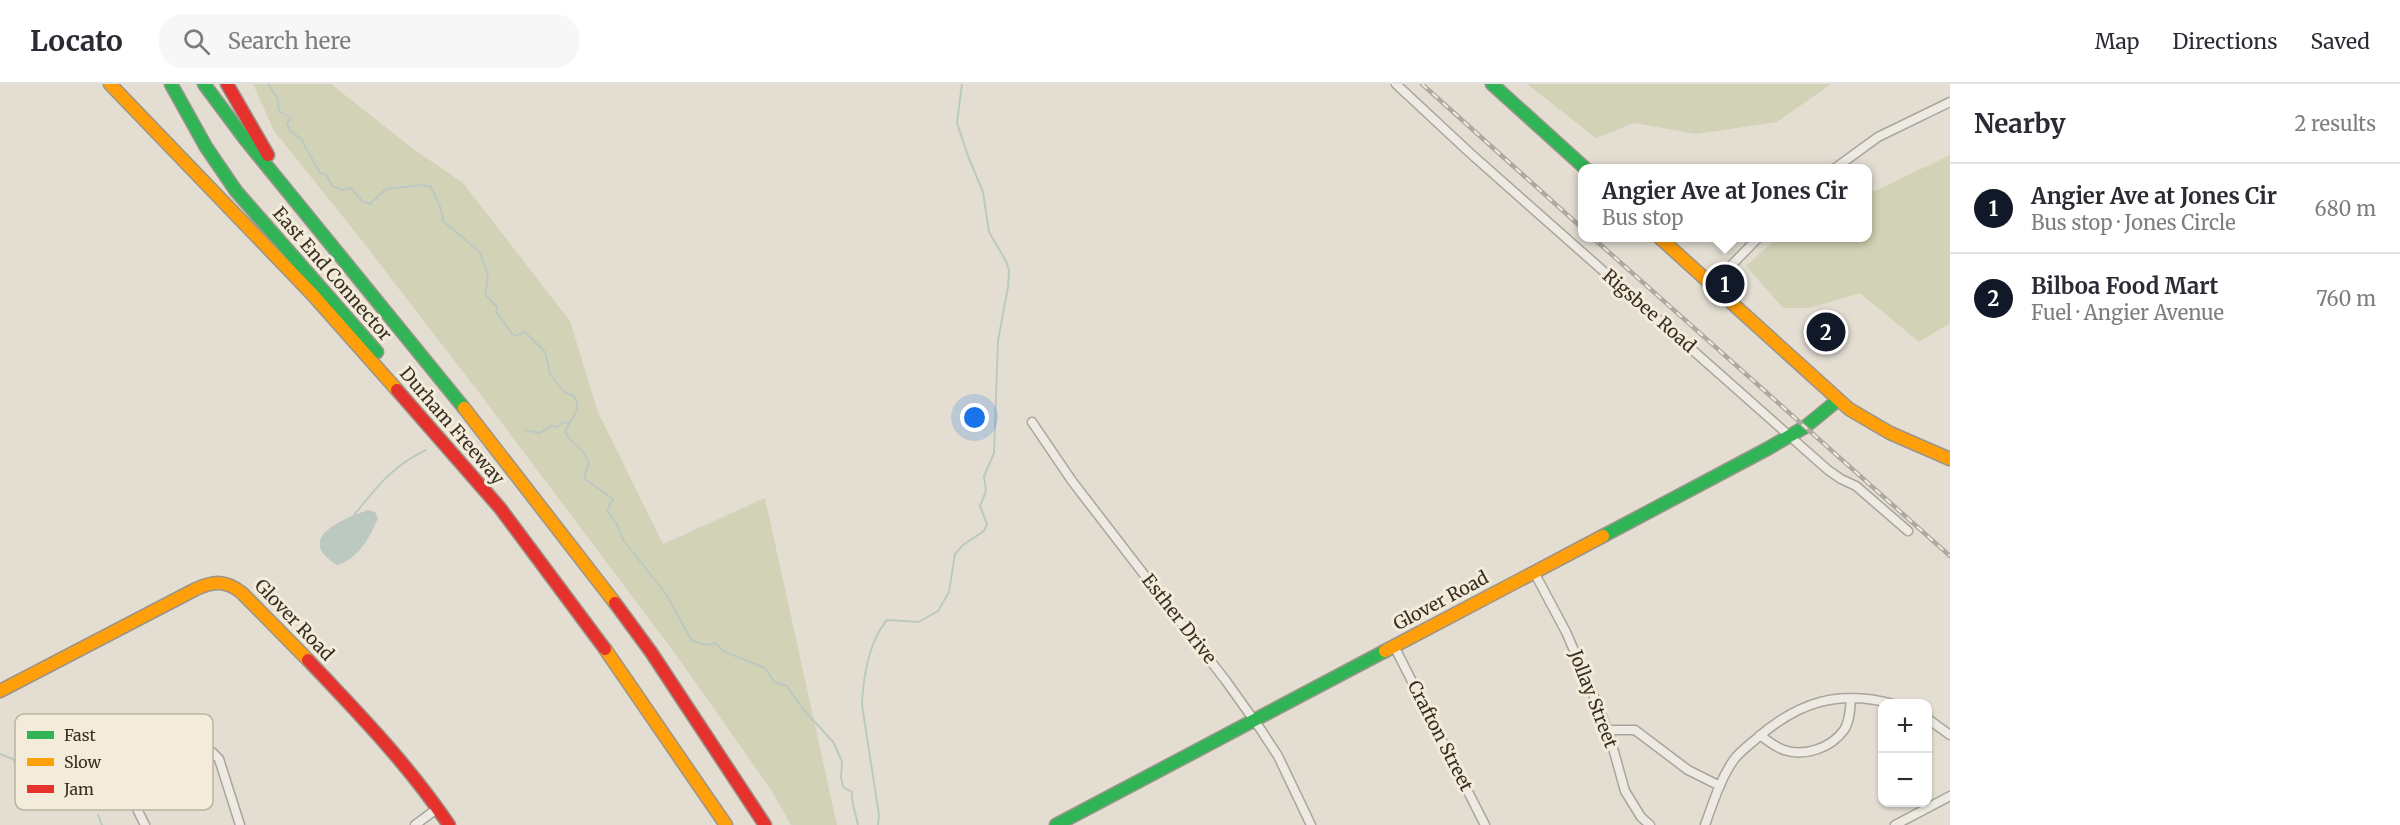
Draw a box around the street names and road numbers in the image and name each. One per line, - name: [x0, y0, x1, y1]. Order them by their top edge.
- street label: East End Connector: [268, 202, 397, 345]
- street label: Rigsbee Road: [1598, 264, 1701, 357]
- street label: Durham Freeway: [395, 362, 510, 490]
- street label: Glover Road: [1389, 566, 1492, 635]
- street label: Esther Drive: [1137, 569, 1222, 668]
- street label: Glover Road: [250, 574, 339, 665]
- street label: Jollay Street: [1564, 646, 1623, 751]
- street label: Crafton Street: [1403, 677, 1478, 795]

